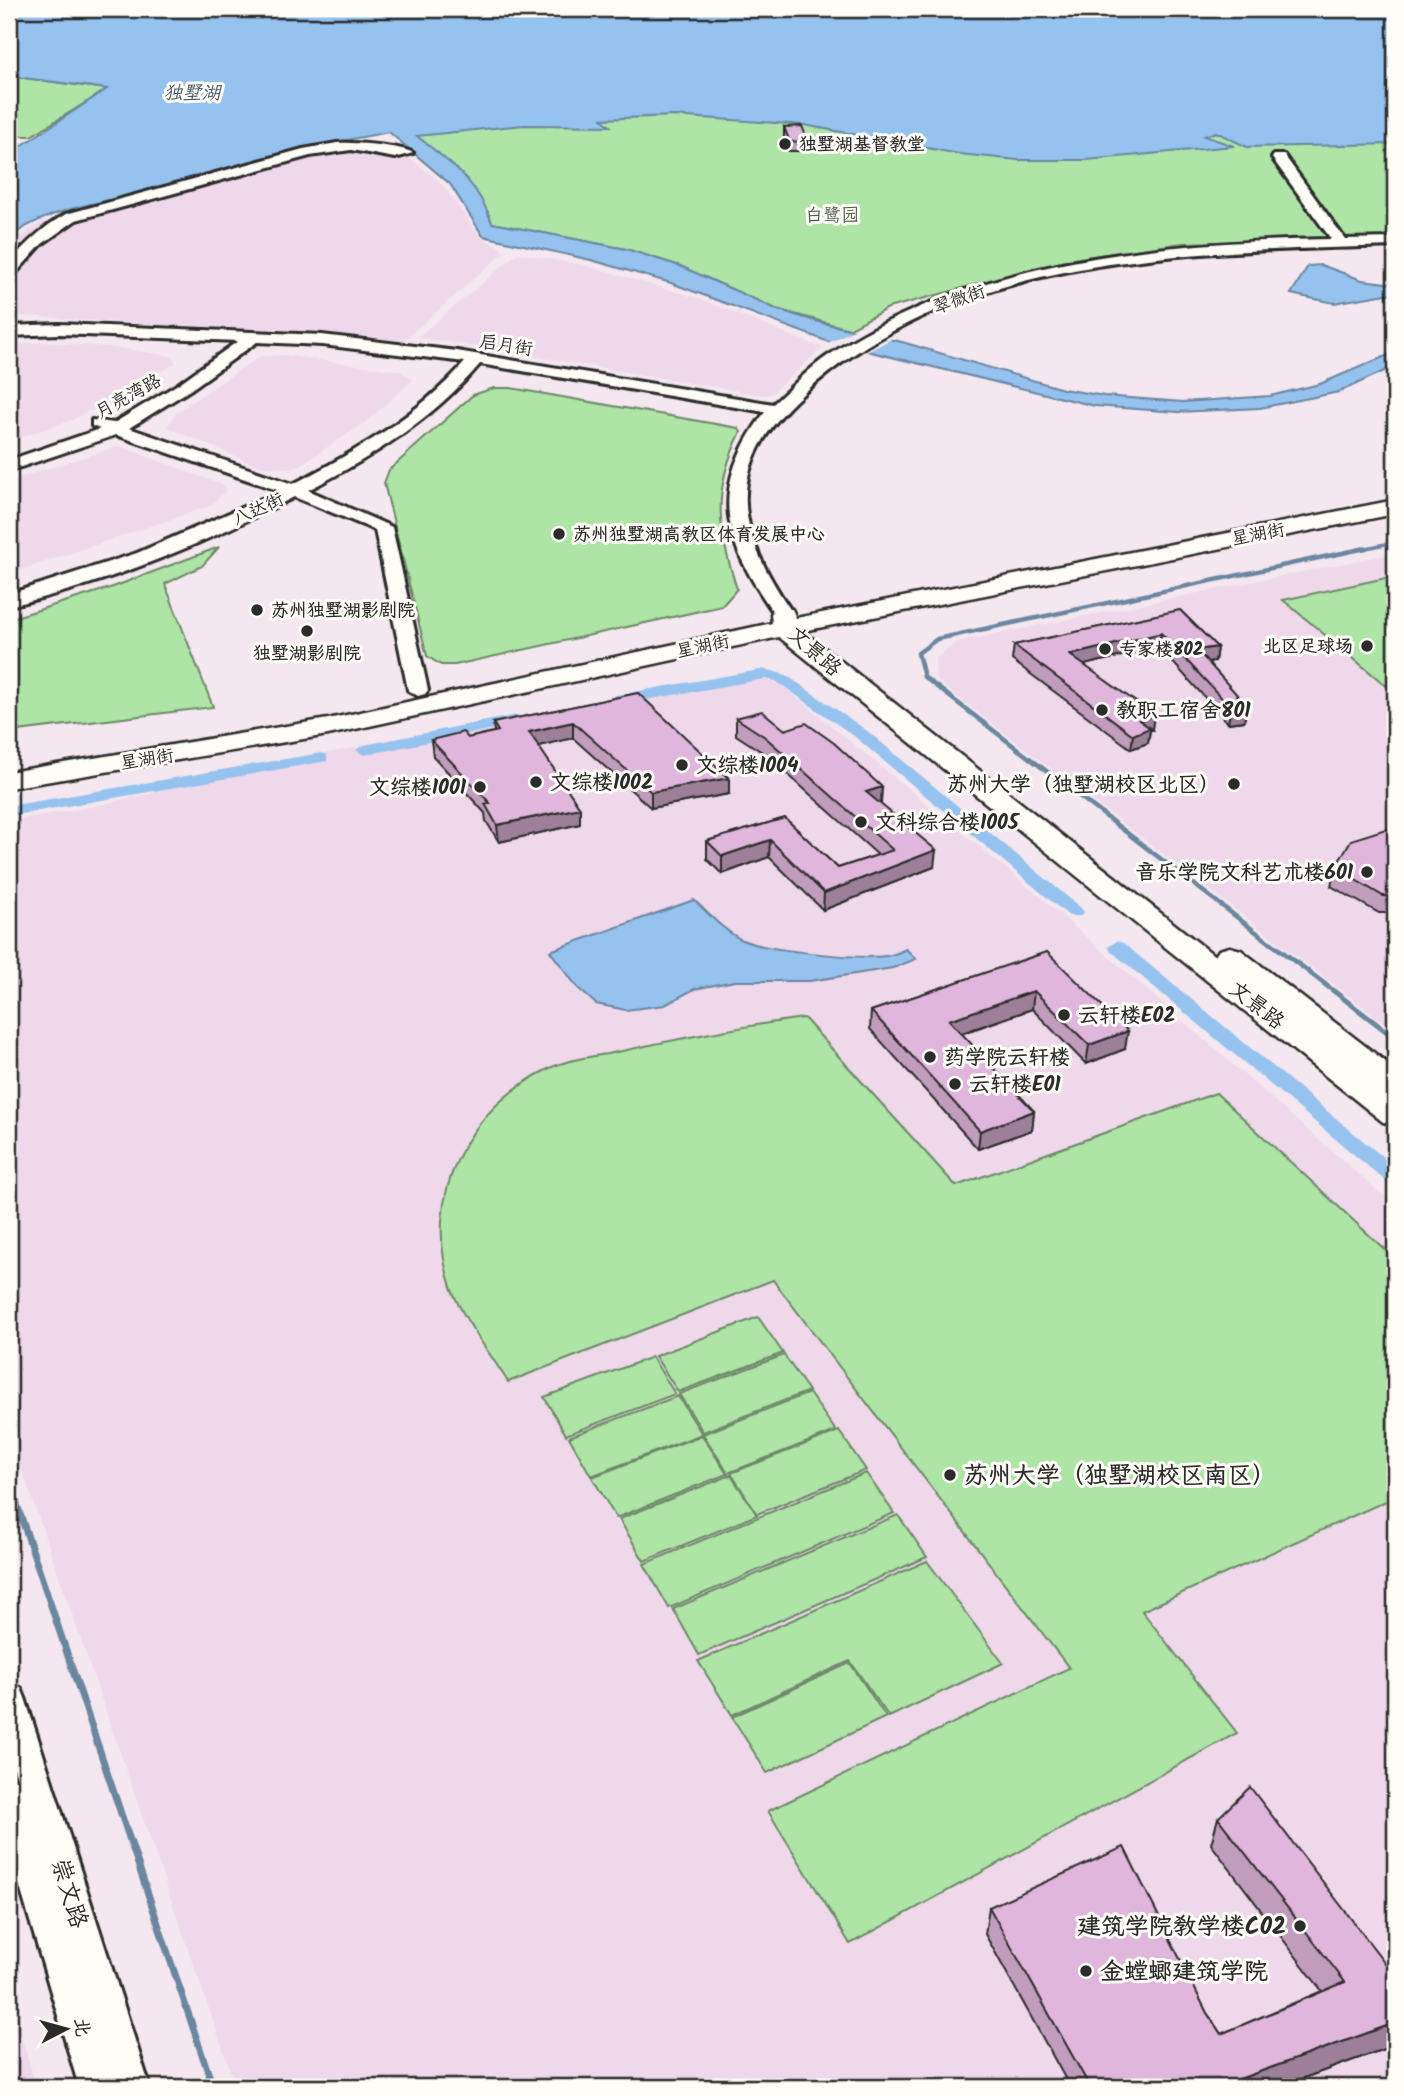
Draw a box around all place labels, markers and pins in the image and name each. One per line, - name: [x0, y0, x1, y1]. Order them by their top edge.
- place label: 独墅湖基督教堂: [799, 131, 925, 160]
- marker: 独墅湖基督教堂: [777, 136, 793, 152]
- place label: 苏州独墅湖高教区体育发展中心: [573, 521, 825, 550]
- marker: 苏州独墅湖高教区体育发展中心: [551, 526, 567, 542]
- place label: 苏州独墅湖影剧院: [271, 597, 415, 626]
- marker: 苏州独墅湖影剧院: [249, 602, 265, 618]
- marker: 独墅湖影剧院: [299, 623, 315, 639]
- place label: 北区足球场: [1263, 633, 1353, 662]
- place label: 专家楼802: [1119, 636, 1203, 665]
- marker: 北区足球场: [1359, 638, 1375, 654]
- place label: 独墅湖影剧院: [253, 640, 361, 669]
- marker: 专家楼802: [1097, 641, 1113, 657]
- place label: 教职工宿舍801: [1116, 695, 1251, 728]
- marker: 教职工宿舍801: [1094, 702, 1110, 718]
- place label: 文综楼1004: [696, 750, 799, 783]
- marker: 文综楼1004: [674, 757, 690, 773]
- place label: 文综楼1002: [550, 767, 653, 800]
- place label: 苏州大学（独墅湖校区北区）: [947, 769, 1220, 802]
- place label: 文综楼1001: [369, 772, 467, 805]
- marker: 文综楼1002: [528, 774, 544, 790]
- marker: 苏州大学（独墅湖校区北区）: [1226, 776, 1242, 792]
- marker: 文综楼1001: [472, 779, 488, 795]
- place label: 文科综合楼1005: [875, 807, 1021, 840]
- marker: 文科综合楼1005: [853, 814, 869, 830]
- place label: 音乐学院文科艺术楼601: [1136, 857, 1354, 890]
- marker: 音乐学院文科艺术楼601: [1359, 864, 1375, 880]
- place label: 云轩楼E02: [1078, 1000, 1176, 1033]
- marker: 云轩楼E02: [1056, 1007, 1072, 1023]
- place label: 药学院云轩楼: [944, 1042, 1070, 1075]
- marker: 药学院云轩楼: [922, 1049, 938, 1065]
- place label: 云轩楼E01: [969, 1069, 1061, 1102]
- marker: 云轩楼E01: [947, 1076, 963, 1092]
- place label: 苏州大学（独墅湖校区南区）: [964, 1457, 1276, 1496]
- marker: 苏州大学（独墅湖校区南区）: [942, 1467, 958, 1483]
- place label: 建筑学院教学楼C02: [1077, 1908, 1286, 1947]
- marker: 建筑学院教学楼C02: [1292, 1918, 1308, 1934]
- place label: 金螳螂建筑学院: [1100, 1953, 1268, 1992]
- marker: 金螳螂建筑学院: [1078, 1963, 1094, 1979]

